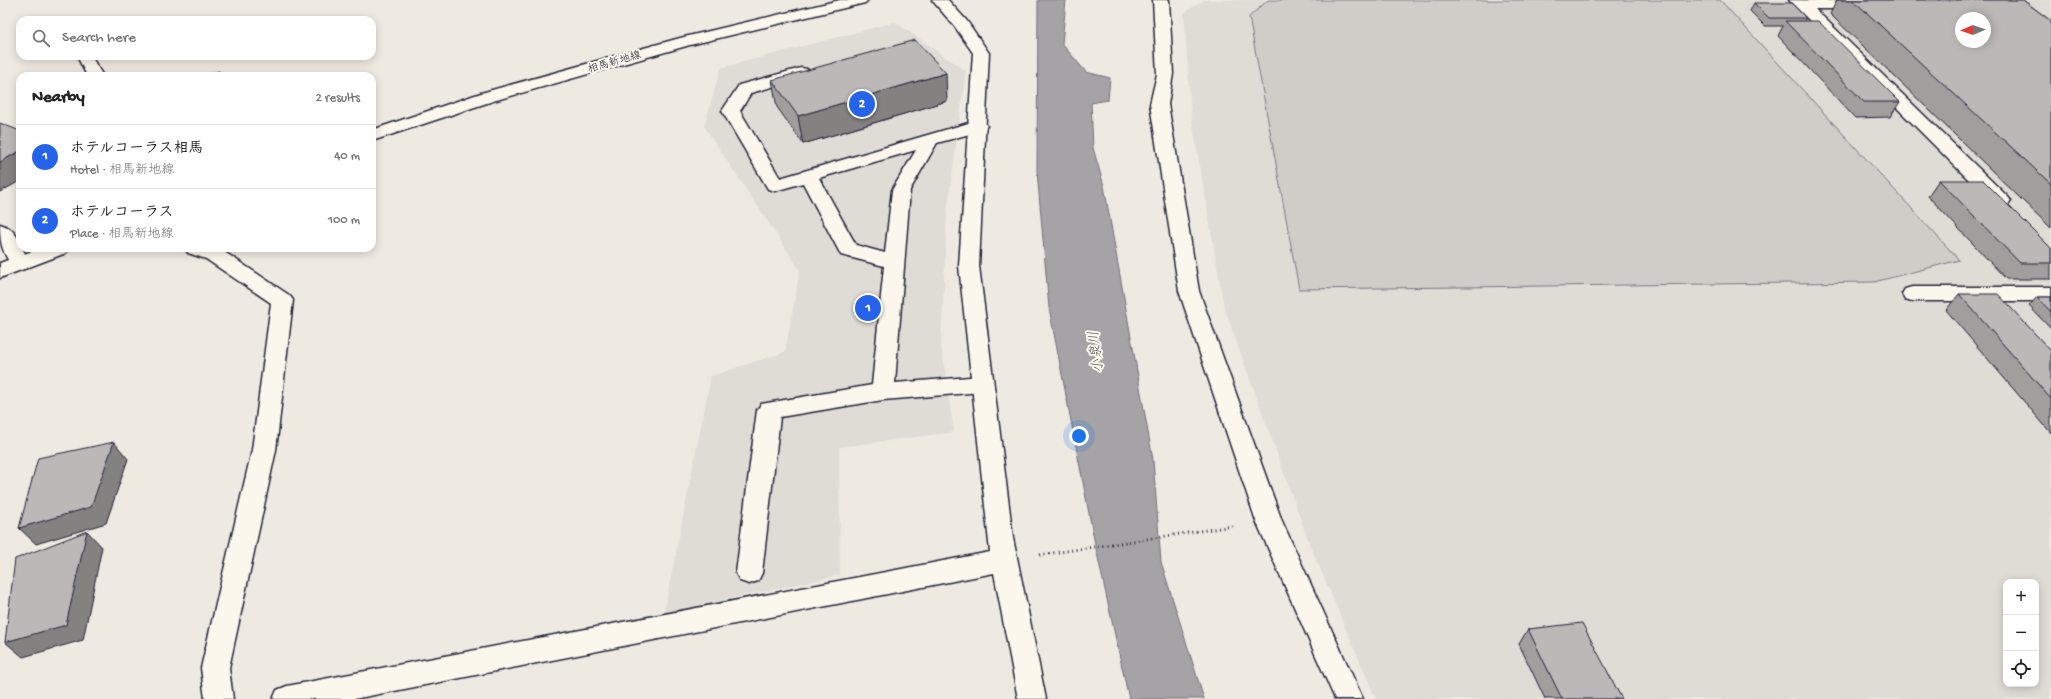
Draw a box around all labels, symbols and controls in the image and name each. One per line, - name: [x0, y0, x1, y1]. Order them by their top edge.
- north arrow: [1955, 12, 1991, 48]
- search box: [16, 16, 376, 60]
- icon: search: [30, 27, 52, 49]
- text: Search here: [62, 29, 136, 47]
- street label: 相馬新地線: [586, 49, 643, 76]
- text: Nearby: [32, 88, 85, 108]
- pin: 2: [849, 89, 875, 119]
- text: 2 results: [315, 91, 360, 106]
- text: ホテルコーラス相馬: [70, 140, 204, 158]
- text: 1: [42, 149, 48, 164]
- text: 40 m: [334, 149, 360, 164]
- text: Hotel · 相馬新地線: [70, 163, 174, 178]
- text: ホテルコーラス: [70, 204, 174, 222]
- text: 2: [42, 213, 48, 228]
- text: 100 m: [328, 213, 360, 228]
- text: Place · 相馬新地線: [70, 227, 174, 242]
- pin: 1: [855, 293, 881, 323]
- water label: 小泉川: [1085, 330, 1108, 374]
- your location: [1069, 426, 1089, 446]
- map controls: [2003, 579, 2039, 687]
- button: +: [2003, 579, 2039, 615]
- button: −: [2003, 615, 2039, 651]
- button: locate: [2003, 651, 2039, 687]

